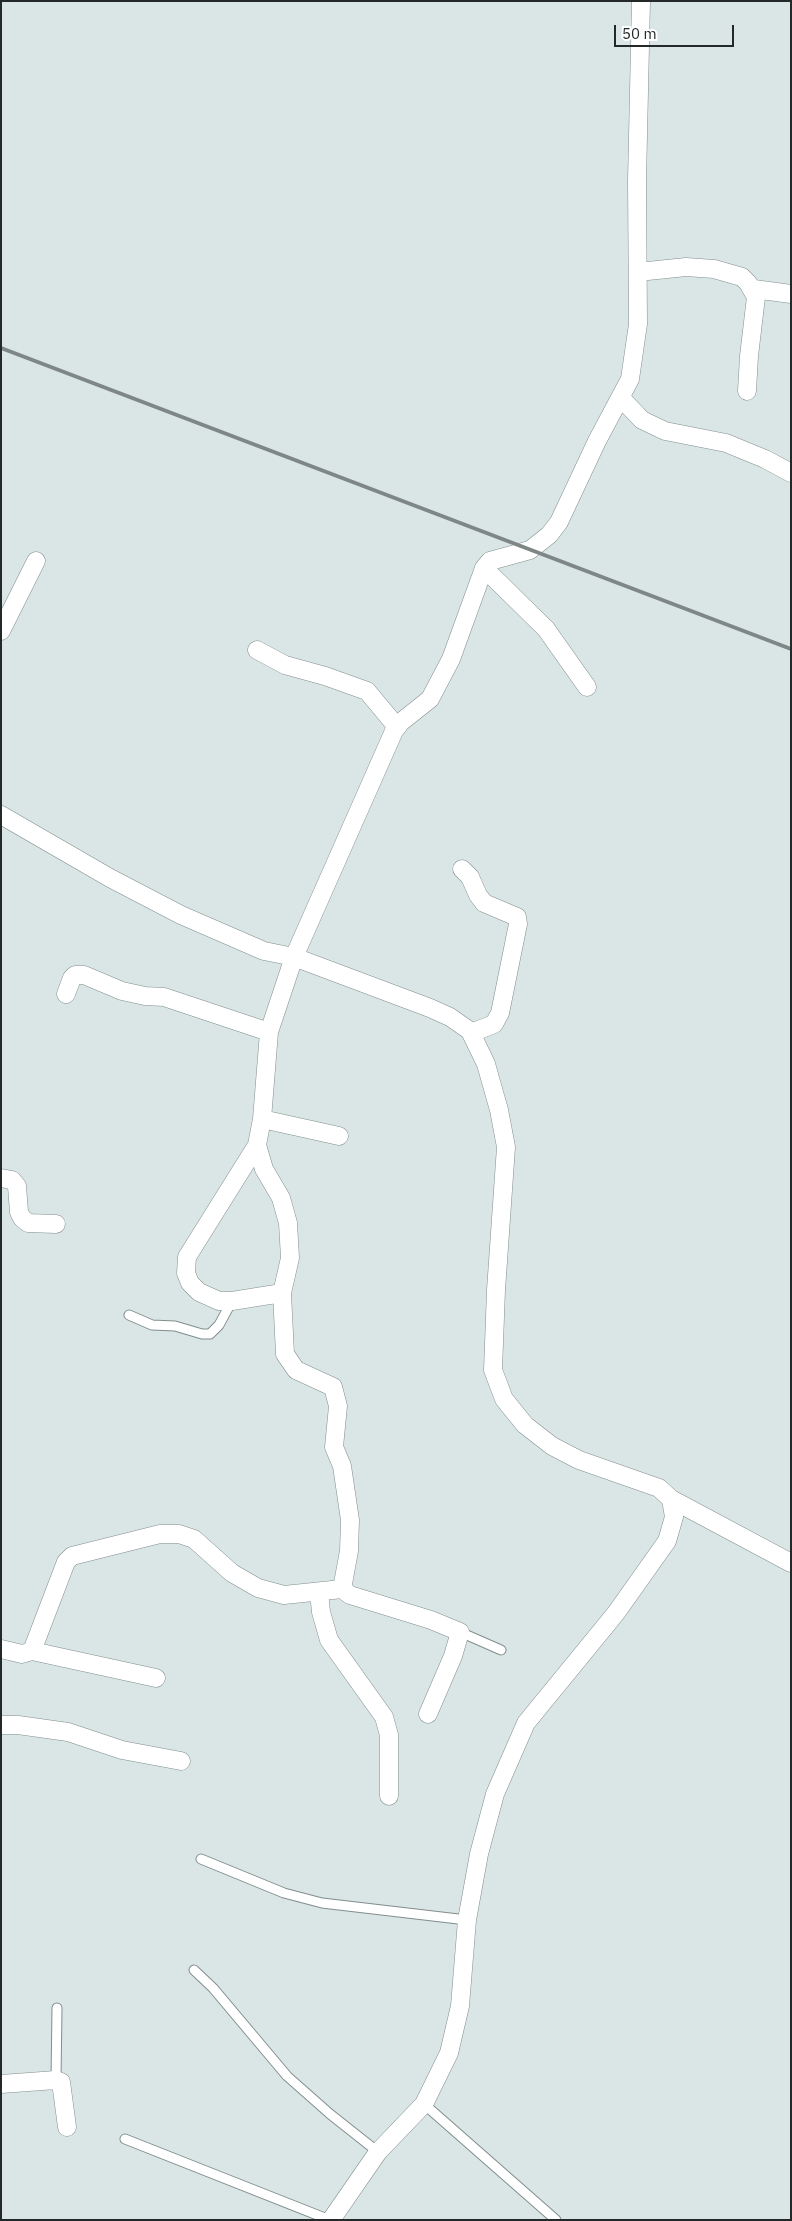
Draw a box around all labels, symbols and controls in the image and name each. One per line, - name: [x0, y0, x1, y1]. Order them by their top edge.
- scale bar: [617, 15, 737, 47]
- text: 50 m: [622, 24, 657, 43]

